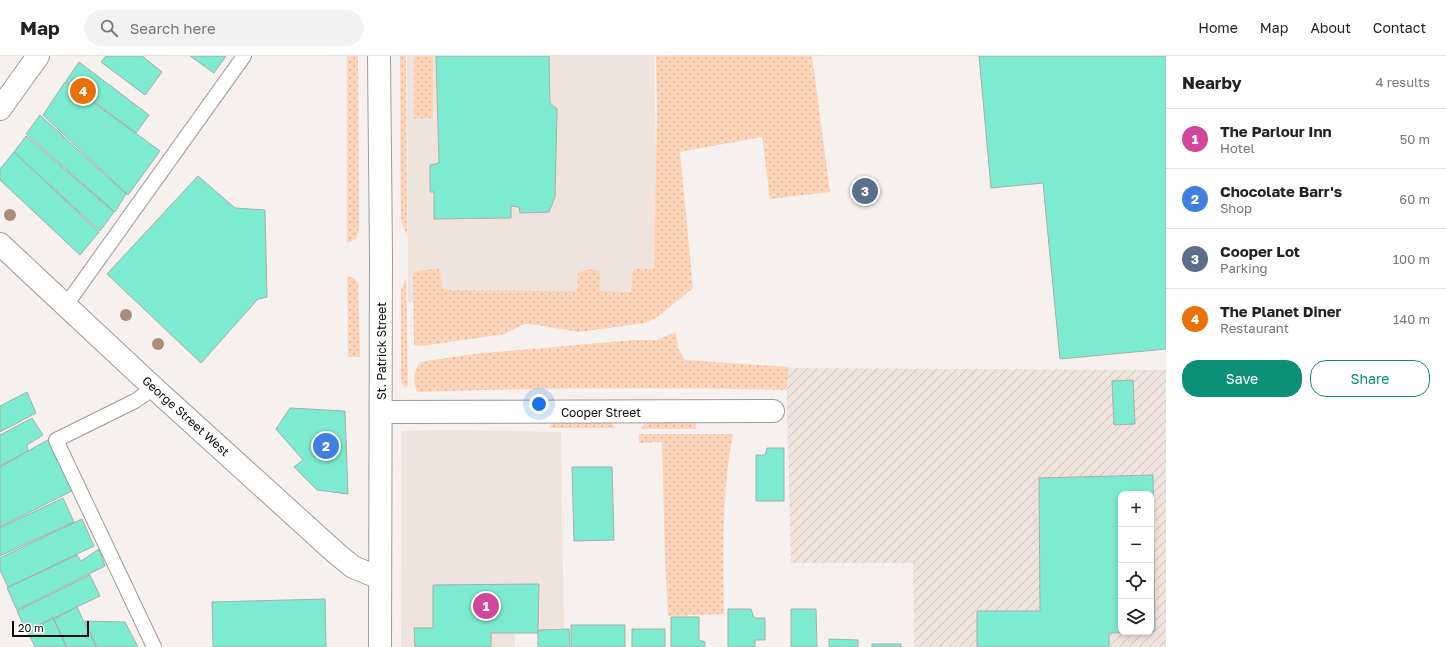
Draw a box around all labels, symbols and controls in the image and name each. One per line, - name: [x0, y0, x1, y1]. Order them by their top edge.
- search box: [84, 10, 364, 46]
- text: Map: [20, 16, 60, 39]
- icon: search: [98, 17, 120, 39]
- text: Search here: [130, 19, 216, 37]
- text: Home: [1198, 19, 1238, 36]
- text: Map: [1260, 19, 1288, 36]
- text: About: [1310, 19, 1351, 36]
- text: Contact: [1373, 19, 1426, 36]
- text: Nearby: [1182, 72, 1242, 93]
- text: 4 results: [1376, 74, 1430, 90]
- pin: 4: [70, 76, 96, 106]
- text: The Parlour Inn: [1220, 122, 1332, 140]
- text: 1: [1192, 131, 1198, 147]
- text: 50 m: [1400, 131, 1430, 147]
- text: Hotel: [1220, 140, 1255, 156]
- pin: 3: [852, 176, 878, 206]
- text: Chocolate Barr's: [1220, 182, 1342, 200]
- text: 2: [1191, 191, 1199, 207]
- text: 60 m: [1399, 191, 1430, 207]
- text: Shop: [1220, 200, 1252, 216]
- text: Cooper Lot: [1220, 242, 1300, 260]
- text: 3: [1191, 251, 1199, 267]
- text: 100 m: [1393, 251, 1430, 267]
- text: Parking: [1220, 260, 1268, 276]
- street label: St. Patrick Street: [374, 302, 389, 400]
- text: The Planet Diner: [1220, 302, 1341, 320]
- text: 4: [1191, 311, 1199, 327]
- text: 140 m: [1393, 311, 1430, 327]
- text: Restaurant: [1220, 320, 1289, 336]
- button: Save: [1182, 360, 1302, 397]
- button: Share: [1310, 360, 1430, 397]
- street label: George Street West: [139, 373, 233, 459]
- your location: [529, 394, 549, 414]
- street label: Cooper Street: [561, 405, 641, 420]
- pin: 2: [313, 431, 339, 461]
- map controls: [1118, 491, 1154, 635]
- button: +: [1118, 491, 1154, 527]
- button: −: [1118, 527, 1154, 563]
- button: locate: [1118, 563, 1154, 599]
- pin: 1: [473, 591, 499, 621]
- button: layers: [1118, 599, 1154, 635]
- scale bar: [12, 619, 89, 638]
- text: 20 m: [18, 621, 44, 634]

